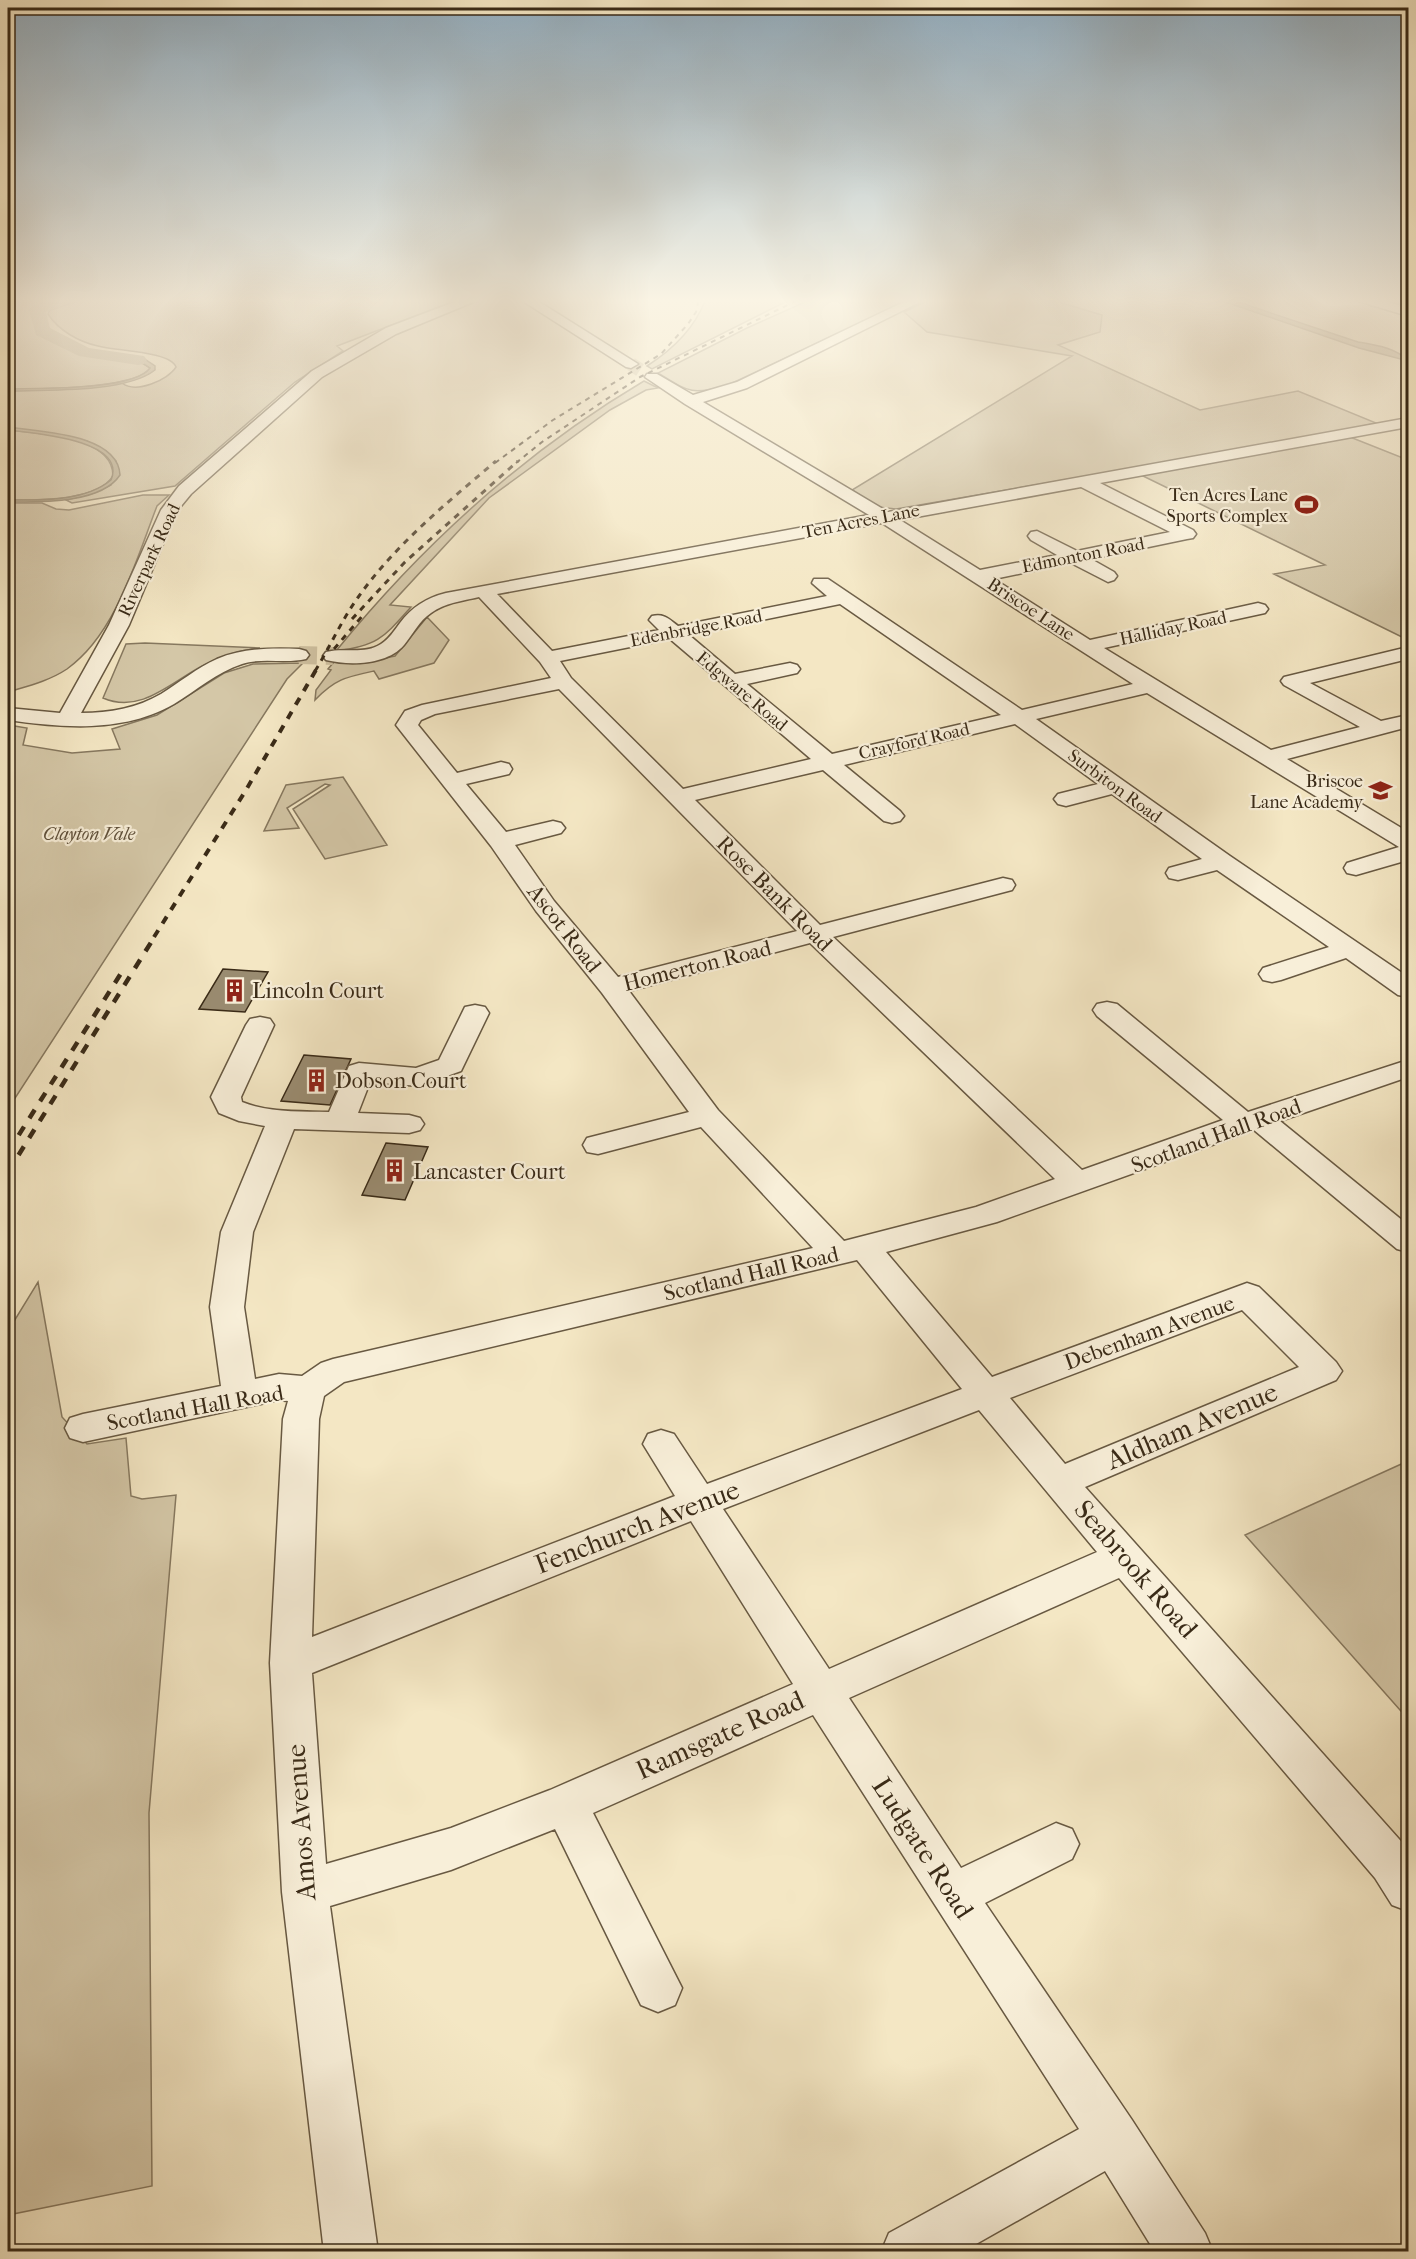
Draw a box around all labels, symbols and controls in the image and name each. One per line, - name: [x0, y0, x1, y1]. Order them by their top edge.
- place label: Ten Acres Lane Sports Complex: [1167, 485, 1289, 527]
- sports icon: Ten Acres Lane Sports Complex: [1293, 492, 1319, 518]
- street label: Riverpark Road: [114, 500, 185, 620]
- street label: Ten Acres Lane: [801, 500, 922, 543]
- street label: Edmonton Road: [1020, 533, 1147, 578]
- street label: Briscoe Lane: [983, 573, 1078, 645]
- street label: Edenbridge Road: [628, 605, 764, 652]
- street label: Halliday Road: [1118, 607, 1229, 650]
- street label: Edgware Road: [692, 647, 792, 736]
- street label: Crayford Road: [857, 718, 972, 764]
- street label: Surbiton Road: [1063, 745, 1166, 828]
- place label: Briscoe Lane Academy: [1250, 771, 1364, 813]
- school or university icon: Briscoe Lane Academy: [1368, 778, 1394, 804]
- park label: Clayton Vale: [43, 824, 136, 845]
- street label: Rose Bank Road: [711, 830, 838, 958]
- street label: Ascot Road: [521, 879, 607, 979]
- street label: Homerton Road: [620, 935, 775, 997]
- building icon: Lincoln Court: [221, 977, 247, 1003]
- place label: Lincoln Court: [252, 978, 384, 1004]
- building icon: Dobson Court: [304, 1067, 330, 1093]
- place label: Dobson Court: [335, 1068, 467, 1094]
- street label: Scotland Hall Road: [1128, 1093, 1306, 1179]
- building icon: Lancaster Court: [382, 1158, 408, 1184]
- place label: Lancaster Court: [413, 1159, 566, 1185]
- street label: Scotland Hall Road: [661, 1241, 842, 1307]
- street label: Debenham Avenue: [1061, 1290, 1238, 1376]
- street label: Aldham Avenue: [1101, 1376, 1282, 1477]
- street label: Scotland Hall Road: [105, 1379, 287, 1436]
- street label: Fenchurch Avenue: [530, 1473, 744, 1581]
- street label: Seabrook Road: [1067, 1494, 1205, 1645]
- street label: Ramsgate Road: [631, 1684, 809, 1786]
- street label: Amos Avenue: [280, 1743, 322, 1902]
- street label: Ludgate Road: [865, 1771, 981, 1925]

